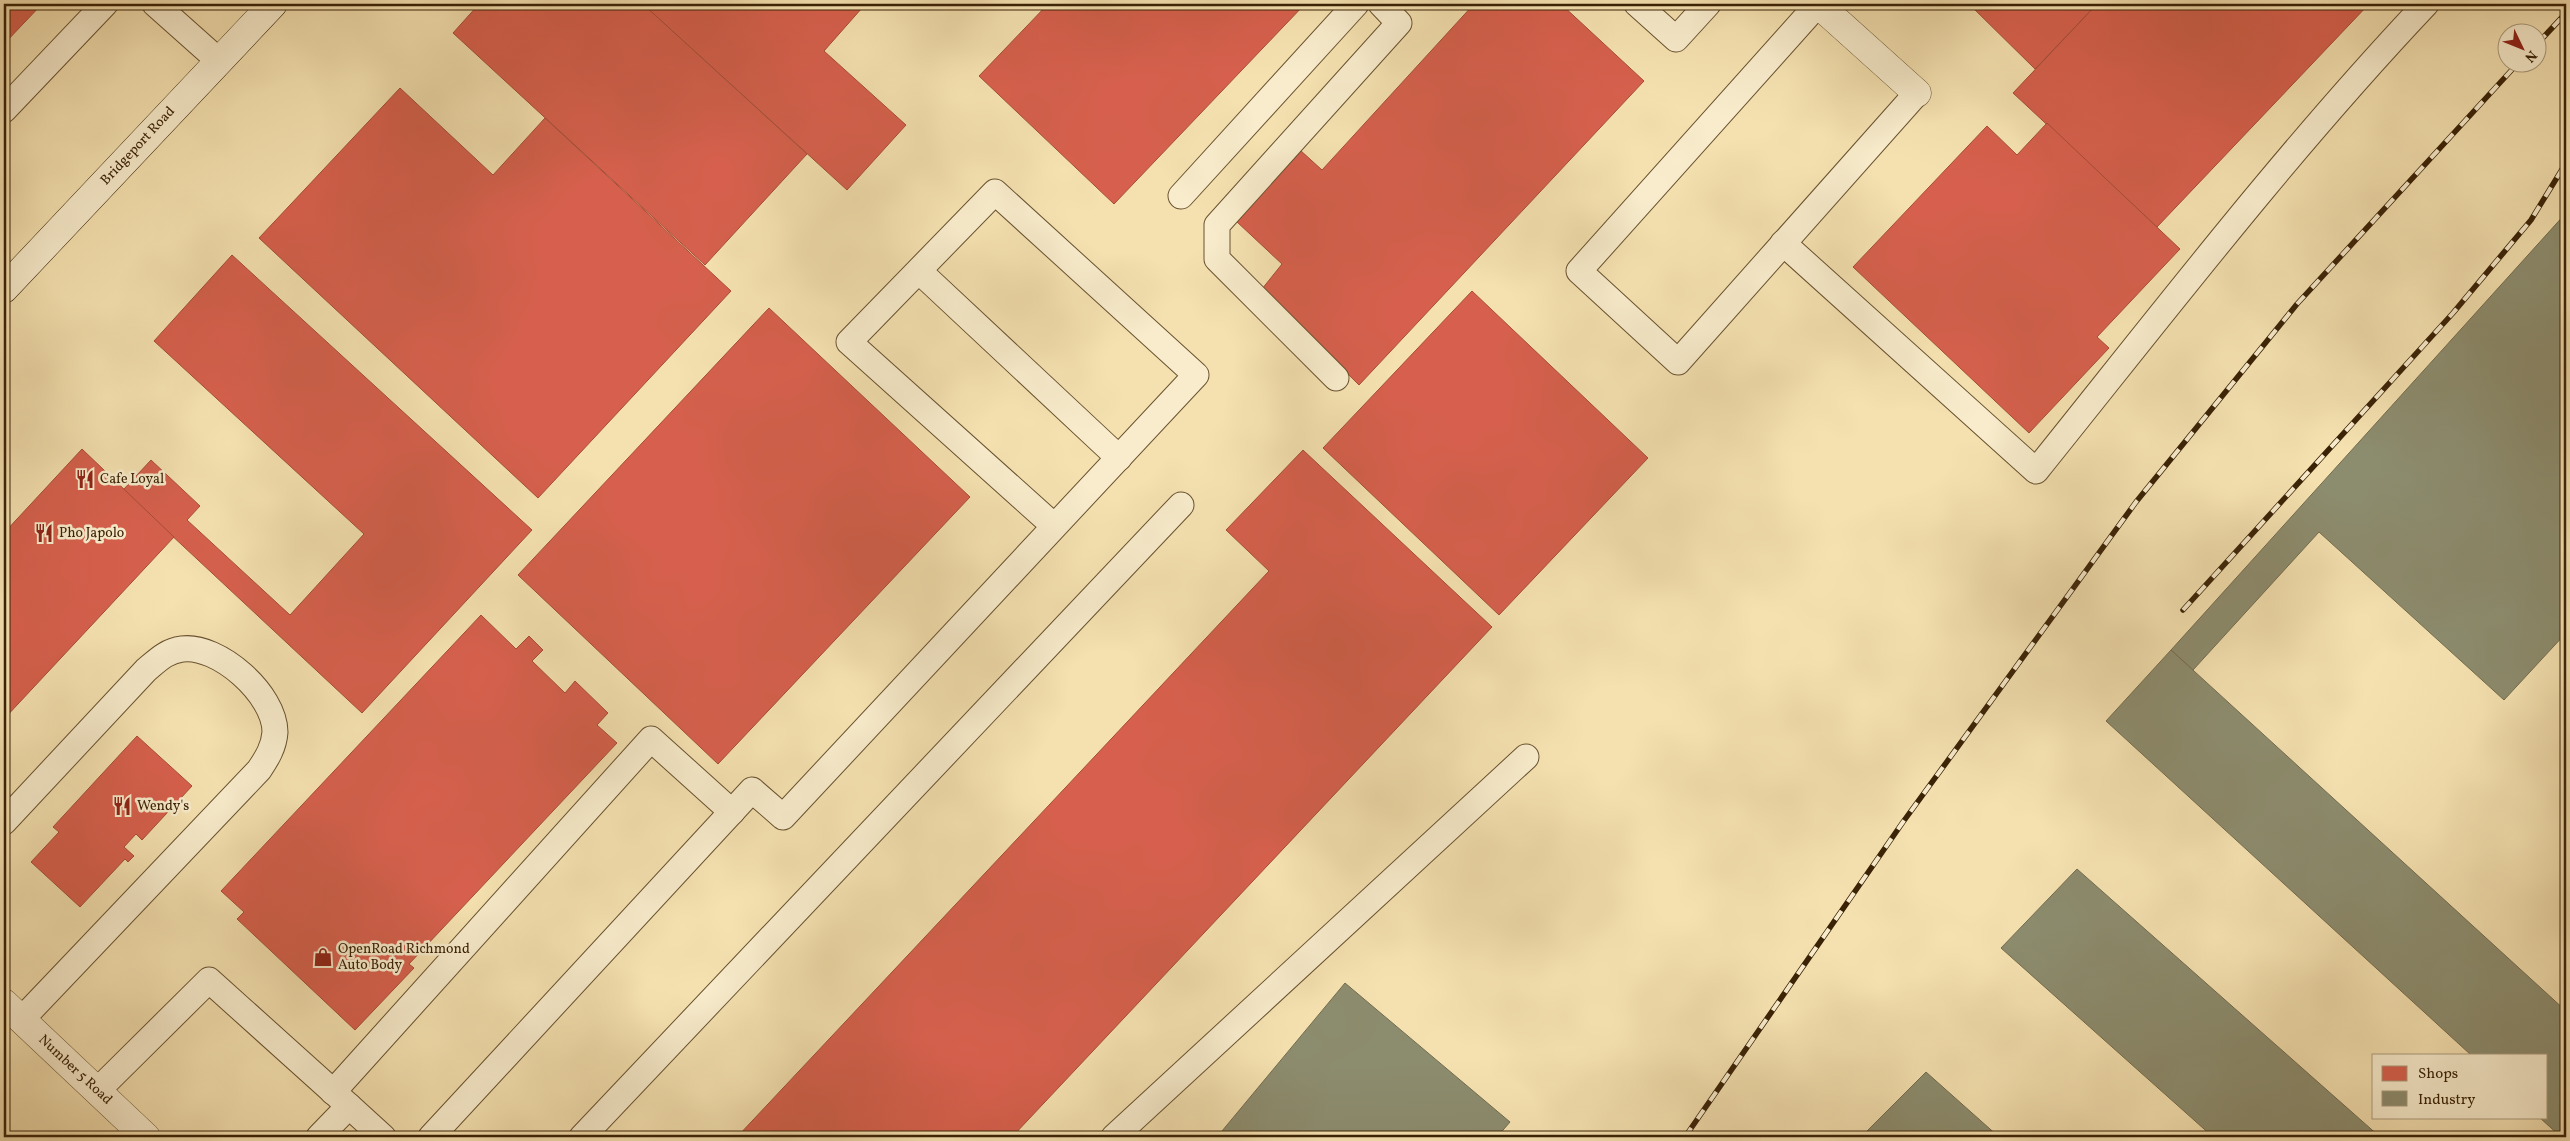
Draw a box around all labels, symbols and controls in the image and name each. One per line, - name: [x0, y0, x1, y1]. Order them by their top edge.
- north arrow: [2498, 22, 2548, 72]
- text: N: [2520, 46, 2541, 66]
- street label: Bridgeport Road: [97, 102, 180, 189]
- restaurant icon: Cafe Loyal: [74, 468, 96, 490]
- place label: Cafe Loyal: [100, 470, 164, 489]
- restaurant icon: Pho Japolo: [33, 522, 55, 544]
- place label: Pho Japolo: [59, 524, 124, 543]
- restaurant icon: Wendy's: [111, 795, 133, 817]
- place label: Wendy's: [137, 797, 189, 816]
- place label: OpenRoad Richmond Auto Body: [338, 940, 470, 975]
- shop icon: OpenRoad Richmond Auto Body: [312, 946, 334, 968]
- street label: Number 5 Road: [34, 1031, 116, 1109]
- legend: [2372, 1054, 2548, 1118]
- text: Shops: [2418, 1064, 2458, 1085]
- text: Industry: [2418, 1090, 2475, 1111]

